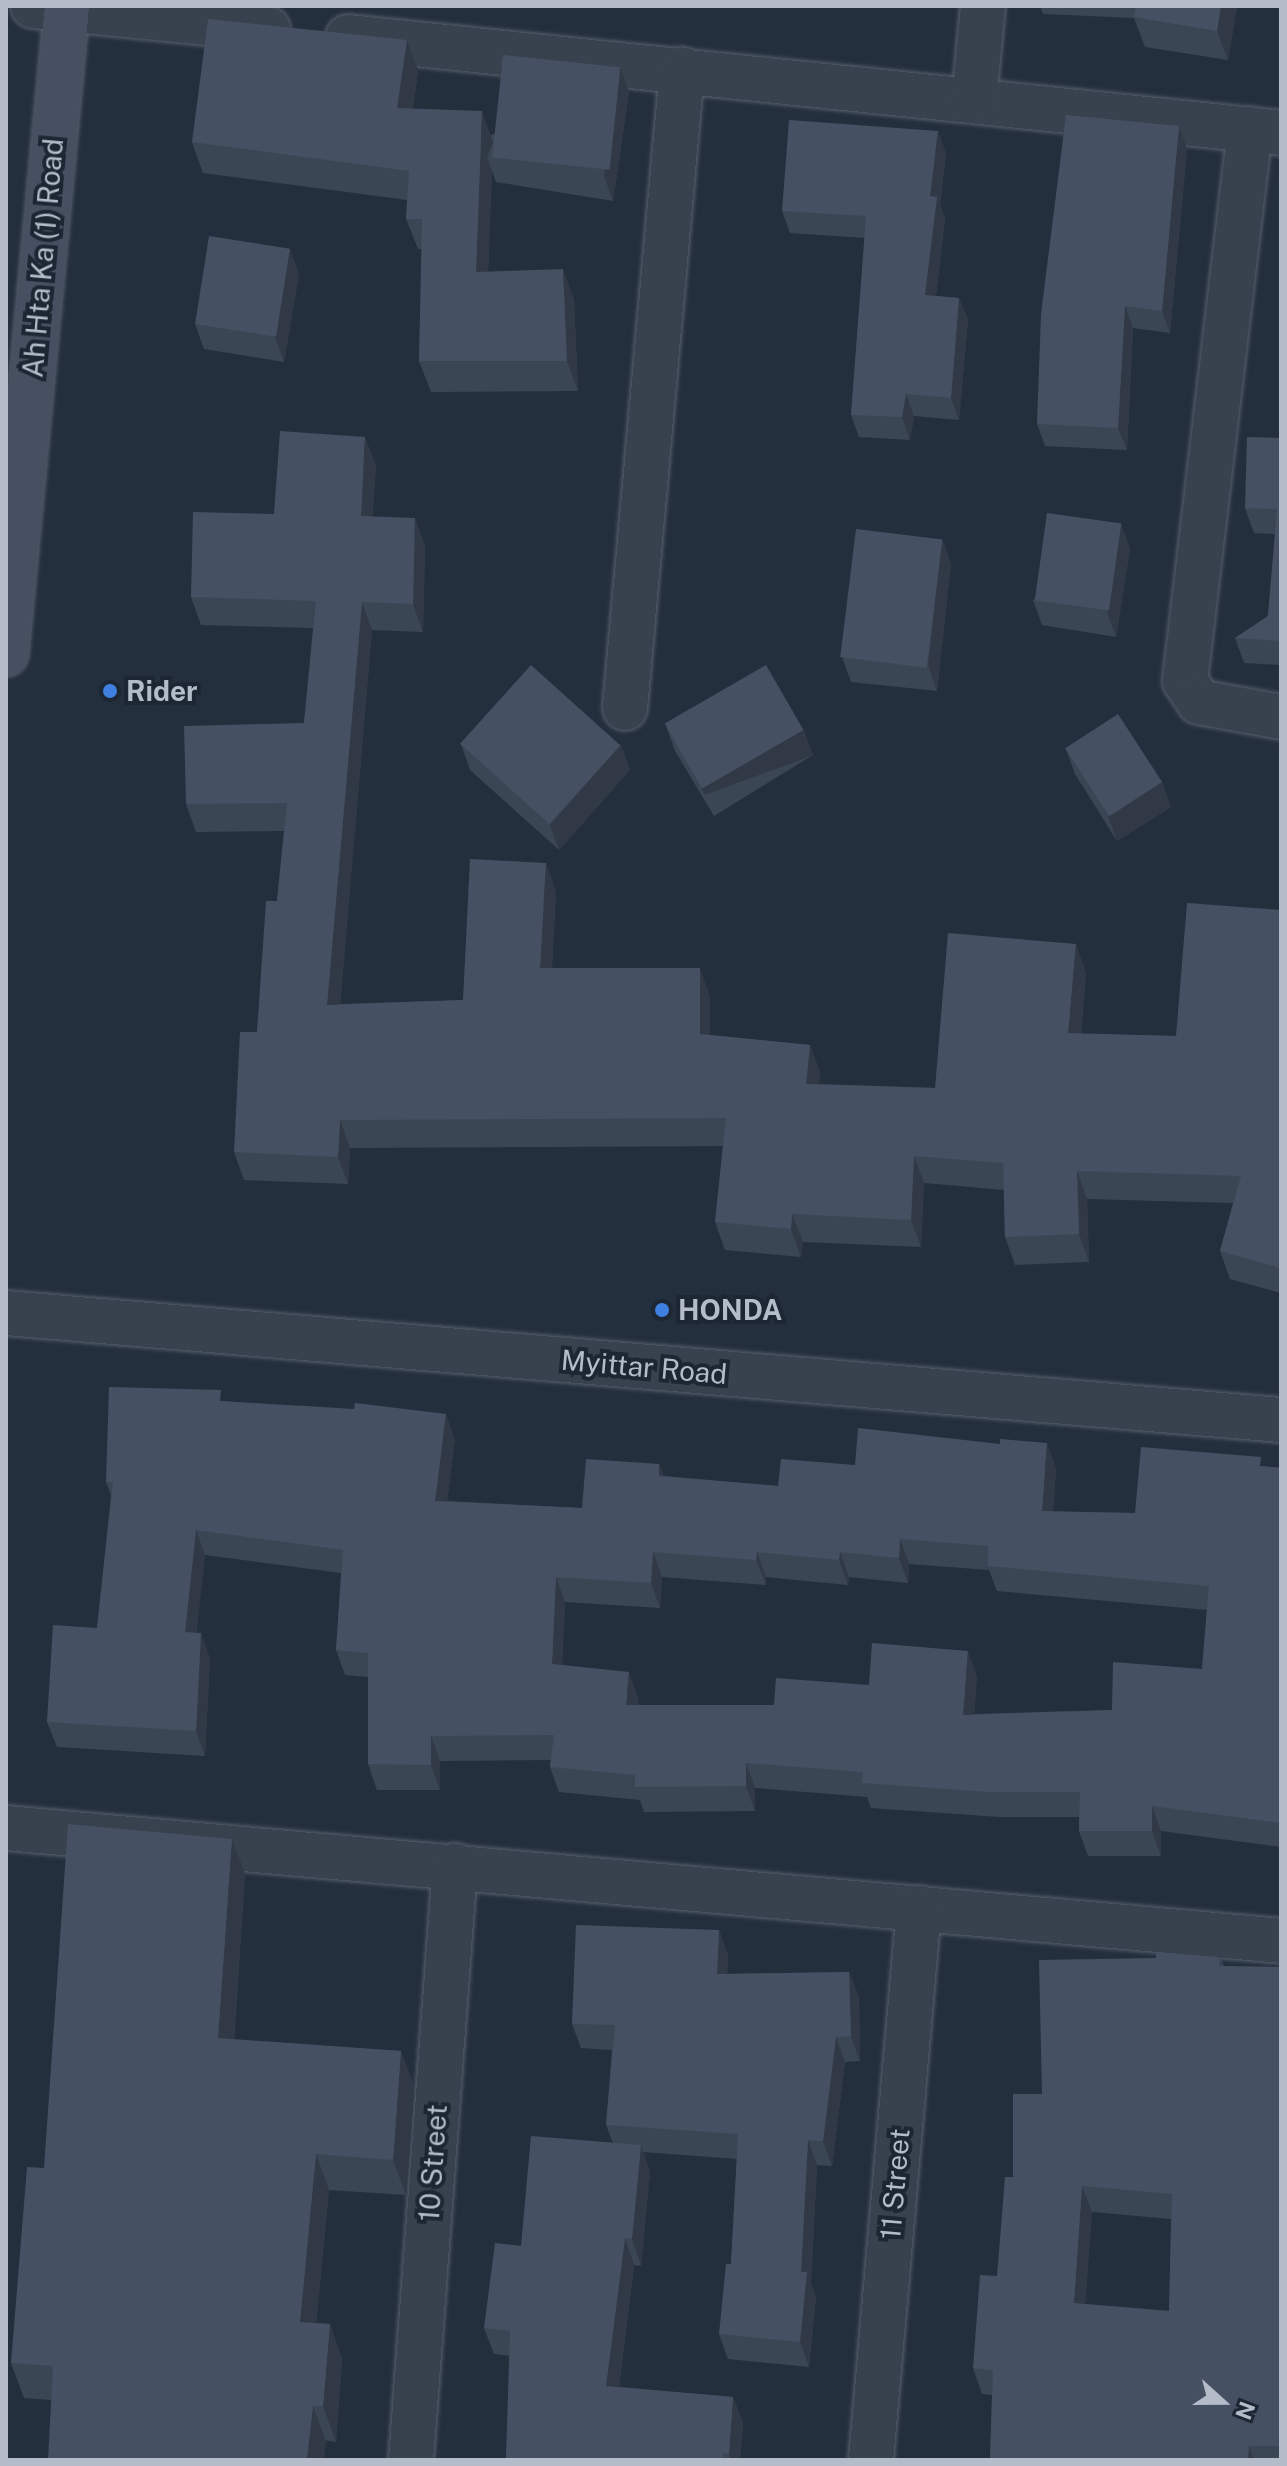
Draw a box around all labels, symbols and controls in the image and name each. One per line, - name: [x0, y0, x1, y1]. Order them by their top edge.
- street label: Ah Hta Ka (1) Road: [16, 137, 70, 379]
- place label: Rider: [126, 674, 198, 708]
- marker: Rider: [101, 682, 119, 700]
- place label: HONDA: [678, 1293, 782, 1327]
- marker: HONDA: [653, 1301, 671, 1319]
- street label: Myittar Road: [560, 1343, 728, 1391]
- street label: 10 Street: [412, 2103, 454, 2223]
- street label: 11 Street: [873, 2127, 917, 2241]
- north arrow: [1183, 2362, 1263, 2442]
- text: N: [1230, 2398, 1261, 2423]

